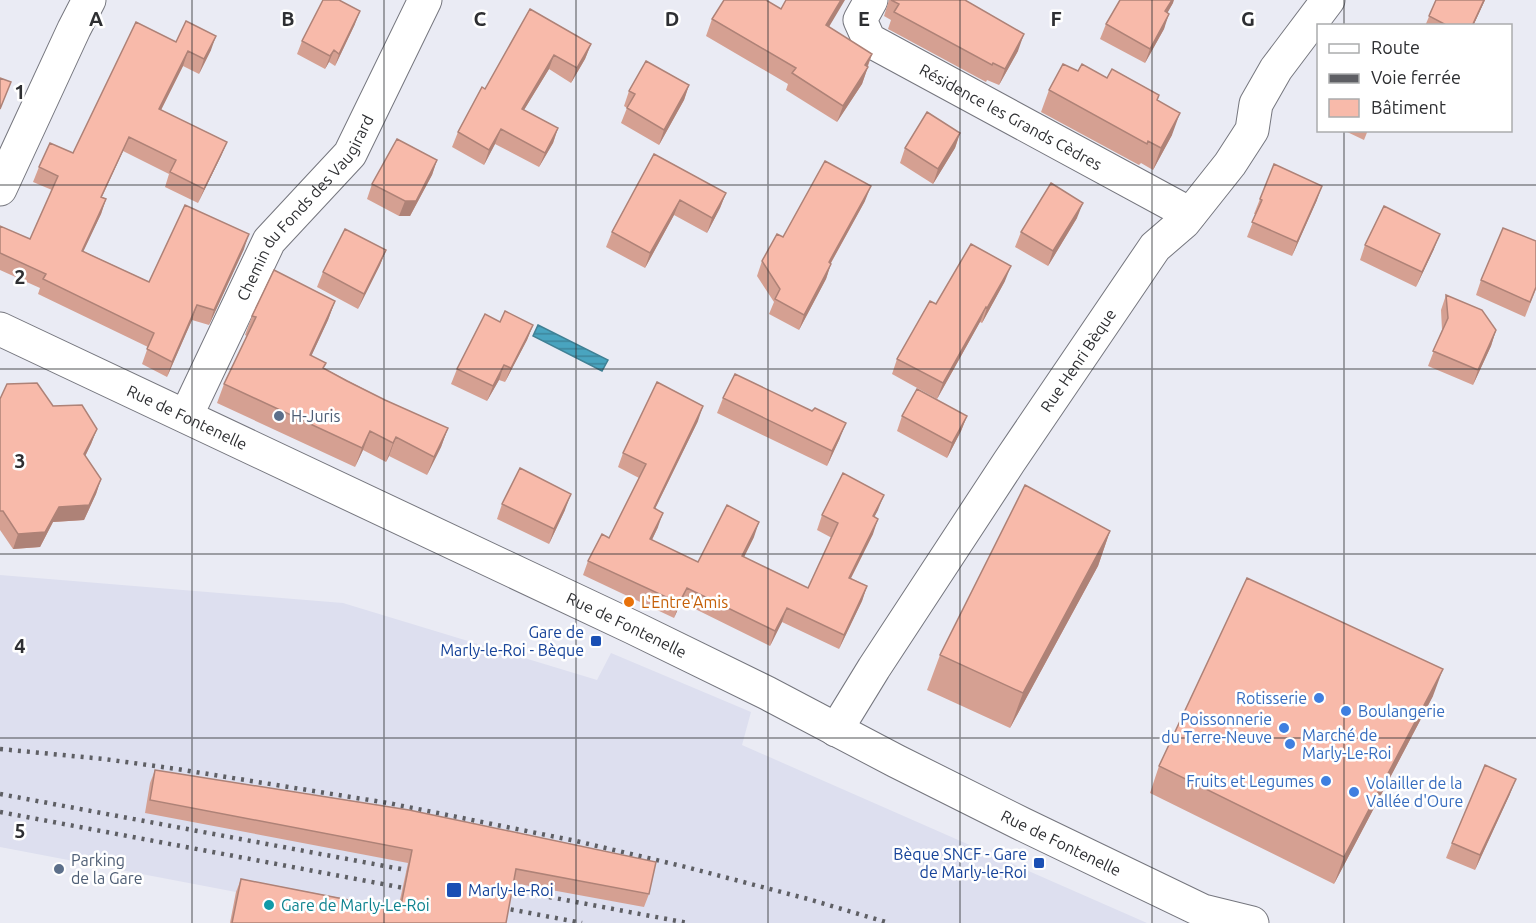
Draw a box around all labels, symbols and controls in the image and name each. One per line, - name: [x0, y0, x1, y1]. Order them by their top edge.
- text: A: [89, 7, 103, 30]
- text: B: [281, 7, 295, 30]
- text: C: [474, 7, 487, 30]
- text: D: [665, 7, 679, 30]
- text: E: [858, 7, 870, 30]
- text: F: [1050, 7, 1062, 30]
- text: G: [1241, 7, 1255, 30]
- legend: [1317, 24, 1512, 132]
- text: Route: [1371, 37, 1420, 57]
- street label: Résidence les Grands Cèdres: [917, 60, 1105, 174]
- text: Voie ferrée: [1371, 67, 1461, 87]
- text: 1: [14, 80, 26, 103]
- text: Bâtiment: [1371, 97, 1446, 117]
- street label: Chemin du Fonds des Vaugirard: [233, 112, 377, 303]
- text: 2: [14, 265, 26, 288]
- street label: Rue Henri Bèque: [1037, 305, 1119, 415]
- street label: Rue de Fontenelle: [124, 381, 250, 453]
- place label: H-Juris: [291, 407, 340, 425]
- marker: H-Juris: [272, 409, 286, 423]
- text: 3: [14, 449, 26, 472]
- street label: Rue de Fontenelle: [564, 589, 690, 661]
- place label: L'Entre'Amis: [641, 593, 728, 611]
- marker: L'Entre'Amis: [622, 595, 636, 609]
- place label: Gare de Marly-le-Roi - Bèque: [440, 623, 584, 659]
- text: 4: [14, 634, 26, 657]
- marker: Gare de Marly-le-Roi - Bèque: [589, 634, 603, 648]
- place label: Rotisserie: [1236, 689, 1307, 707]
- marker: Rotisserie: [1312, 691, 1326, 705]
- place label: Boulangerie: [1358, 702, 1445, 720]
- marker: Boulangerie: [1339, 704, 1353, 718]
- place label: Poissonnerie du Terre-Neuve: [1161, 710, 1272, 746]
- marker: Poissonnerie du Terre-Neuve: [1277, 721, 1291, 735]
- place label: Marché de Marly-Le-Roi: [1302, 726, 1392, 762]
- marker: Marché de Marly-Le-Roi: [1283, 737, 1297, 751]
- place label: Fruits et Legumes: [1186, 772, 1314, 790]
- marker: Fruits et Legumes: [1319, 774, 1333, 788]
- place label: Volailler de la Vallée d'Oure: [1366, 774, 1463, 810]
- marker: Volailler de la Vallée d'Oure: [1347, 785, 1361, 799]
- street label: Rue de Fontenelle: [998, 806, 1124, 879]
- text: 5: [14, 819, 26, 842]
- place label: Bèque SNCF - Gare de Marly-le-Roi: [893, 845, 1027, 881]
- place label: Parking de la Gare: [71, 851, 143, 887]
- marker: Bèque SNCF - Gare de Marly-le-Roi: [1032, 856, 1046, 870]
- marker: Parking de la Gare: [52, 862, 66, 876]
- marker: Marly-le-Roi: [445, 881, 463, 899]
- place label: Marly-le-Roi: [468, 881, 554, 899]
- place label: Gare de Marly-Le-Roi: [281, 896, 430, 914]
- marker: Gare de Marly-Le-Roi: [262, 898, 276, 912]

